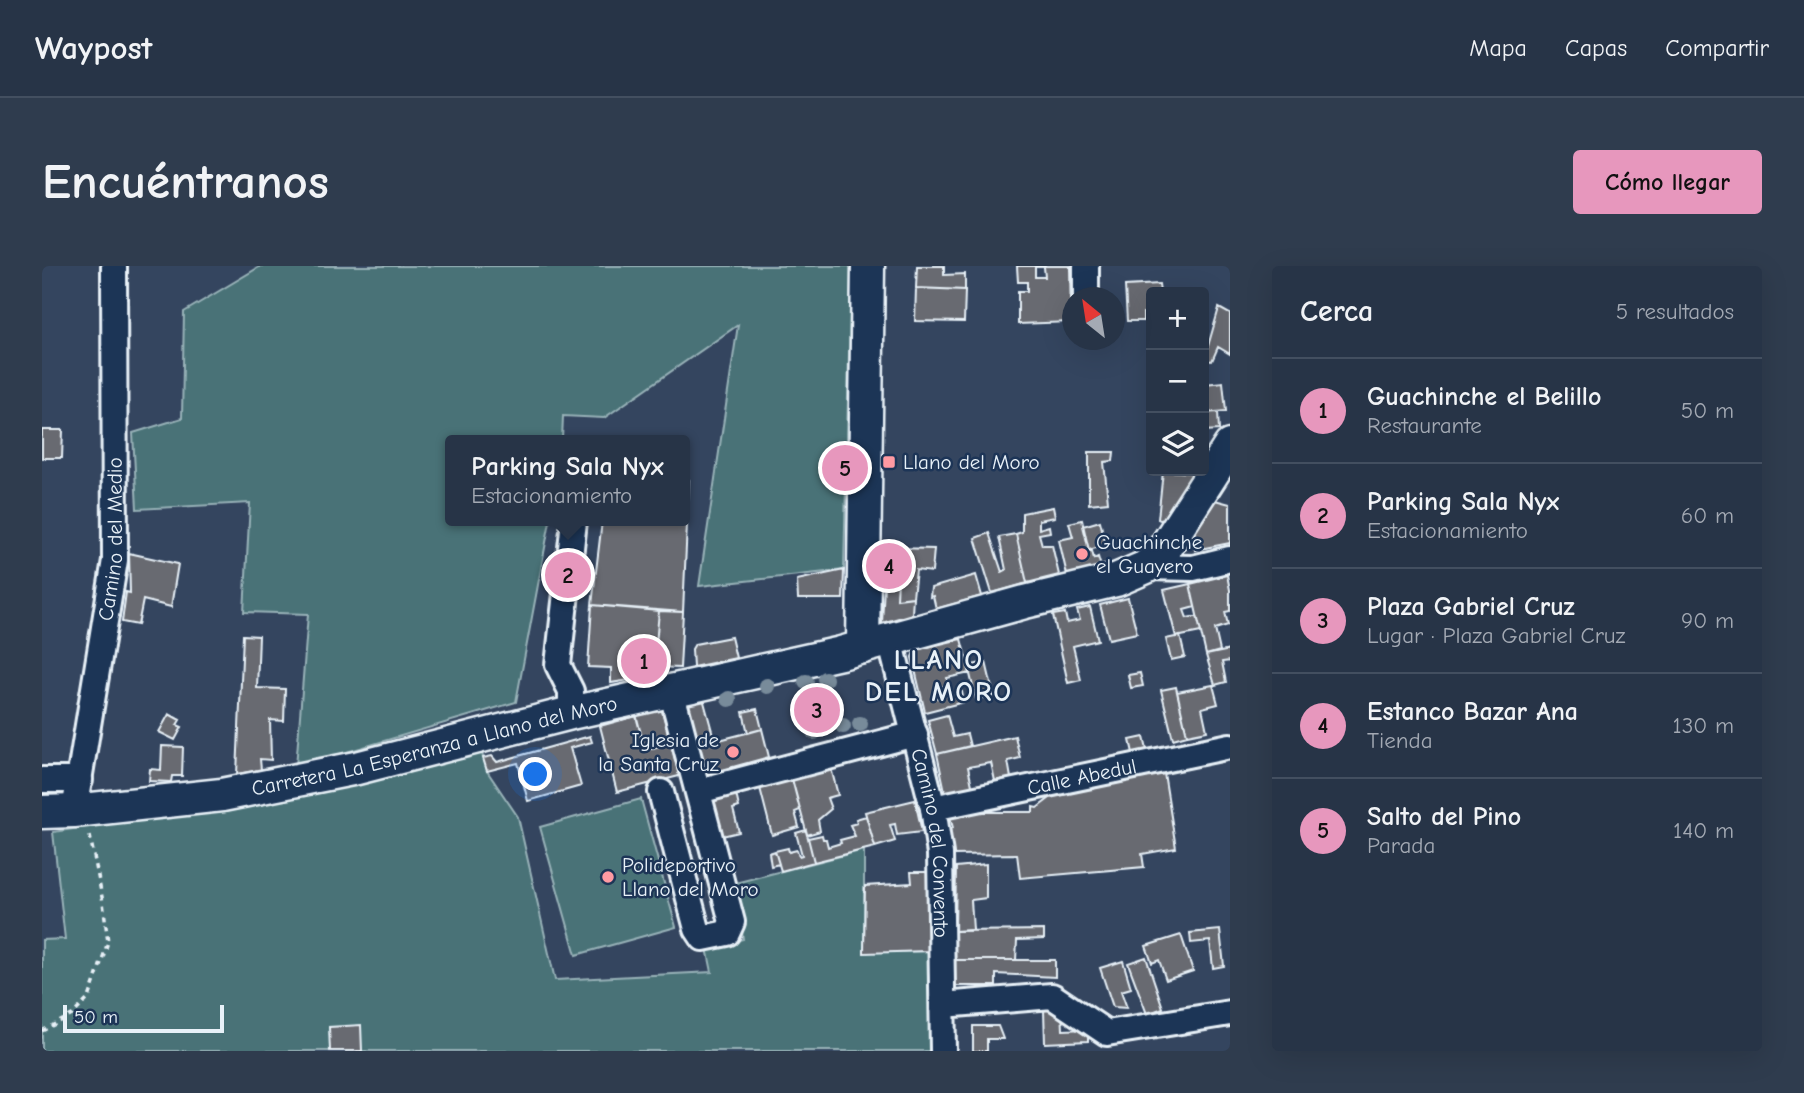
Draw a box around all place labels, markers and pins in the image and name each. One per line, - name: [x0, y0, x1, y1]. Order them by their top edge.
- pin: 5: [822, 442, 868, 494]
- place label: Llano del Moro: [903, 450, 1040, 474]
- marker: Llano del Moro: [881, 454, 897, 470]
- place label: Guachinche el Guayero: [1096, 530, 1202, 578]
- pin: 4: [866, 540, 912, 592]
- marker: Guachinche el Guayero: [1074, 546, 1090, 562]
- pin: 2: [545, 549, 591, 601]
- pin: 1: [621, 635, 667, 687]
- pin: 3: [794, 684, 840, 736]
- place label: Iglesia de la Santa Cruz: [598, 728, 719, 776]
- marker: Iglesia de la Santa Cruz: [725, 744, 741, 760]
- place label: Polideportivo Llano del Moro: [622, 853, 759, 901]
- marker: Polideportivo Llano del Moro: [600, 869, 616, 885]

